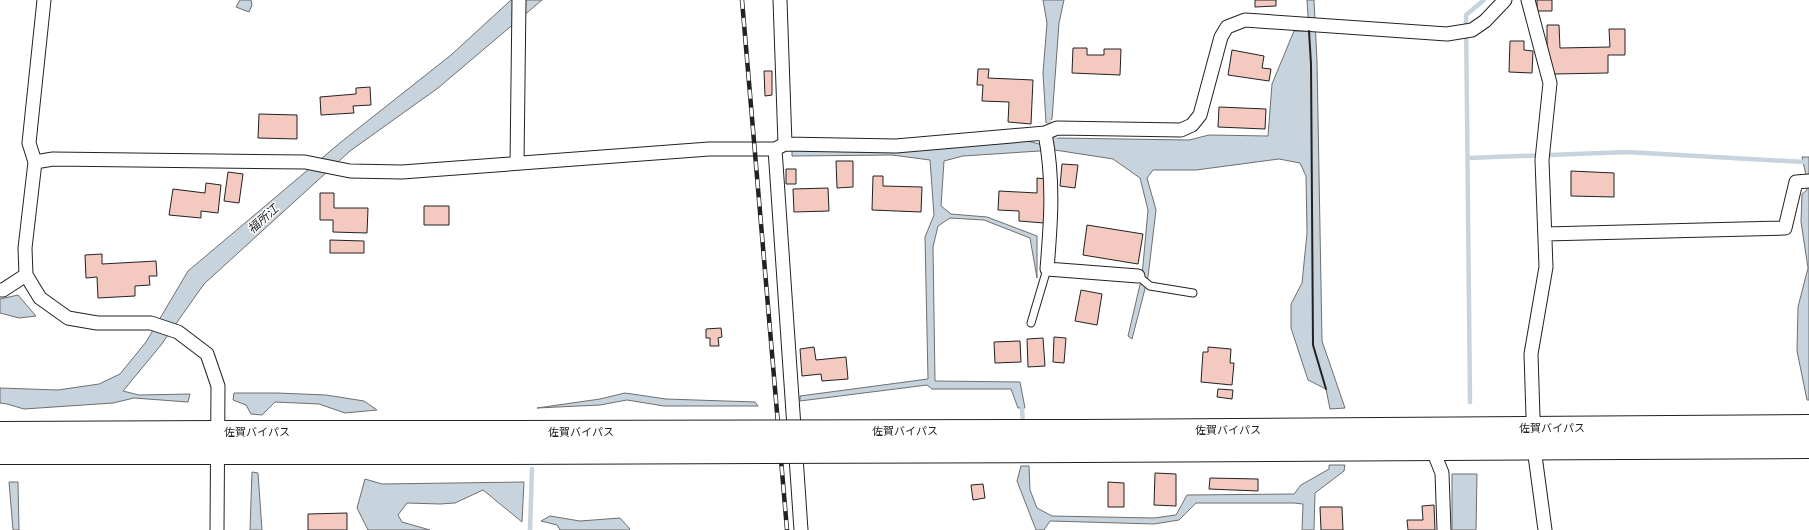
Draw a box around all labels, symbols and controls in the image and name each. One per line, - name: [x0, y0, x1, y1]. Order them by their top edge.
- water label: 福所江: [245, 200, 283, 236]
- street label: 佐賀バイパス: [1519, 422, 1585, 435]
- street label: 佐賀バイパス: [1195, 424, 1261, 437]
- street label: 佐賀バイパス: [872, 425, 938, 438]
- street label: 佐賀バイパス: [224, 426, 290, 439]
- street label: 佐賀バイパス: [548, 426, 614, 439]

